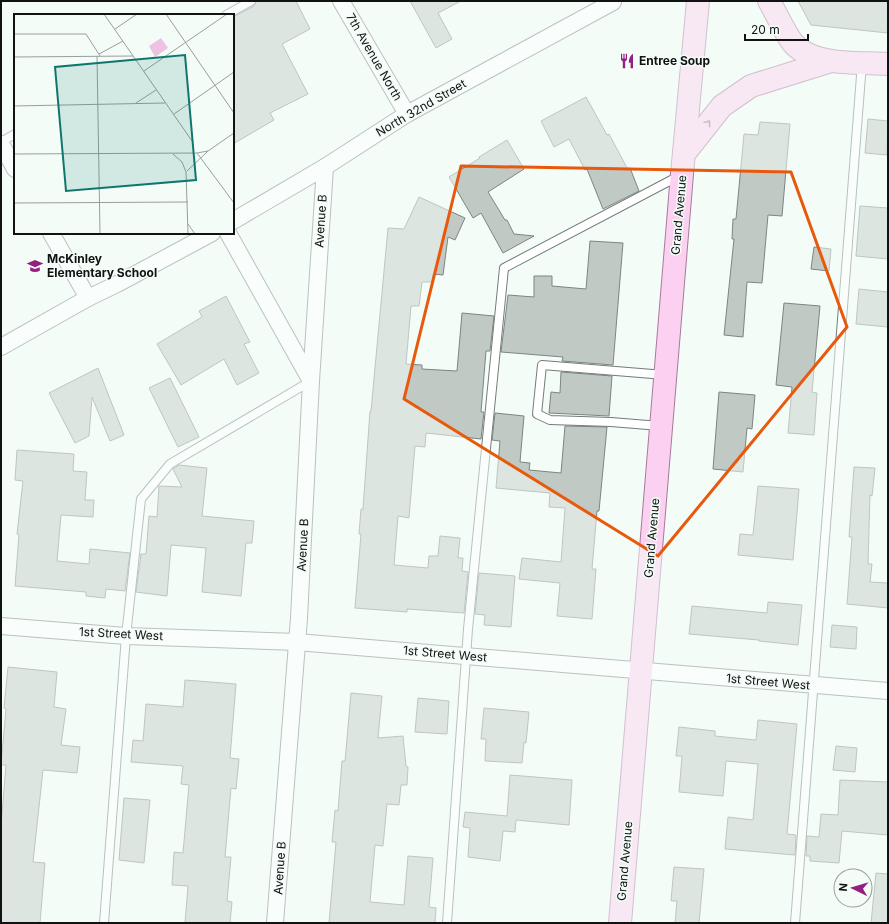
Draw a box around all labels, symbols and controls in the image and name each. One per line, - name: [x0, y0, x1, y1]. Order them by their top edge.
- street label: 7th Avenue North: [343, 10, 406, 103]
- inset map: [14, 14, 234, 234]
- scale bar: [745, 16, 808, 42]
- text: 20 m: [751, 22, 780, 37]
- restaurant icon: Entree Soup: [618, 52, 636, 70]
- place label: Entree Soup: [639, 53, 711, 68]
- street label: North 32nd Street: [373, 76, 469, 139]
- one-way arrow: [704, 120, 711, 127]
- street label: Grand Avenue: [668, 174, 689, 256]
- street label: Avenue B: [311, 194, 330, 248]
- place label: McKinley Elementary School: [47, 251, 157, 280]
- school or university icon: McKinley Elementary School: [26, 257, 44, 275]
- street label: Grand Avenue: [641, 497, 662, 579]
- street label: Avenue B: [294, 518, 311, 572]
- street label: 1st Street West: [79, 624, 164, 643]
- street label: 1st Street West: [402, 642, 488, 665]
- street label: 1st Street West: [725, 670, 811, 693]
- street label: Grand Avenue: [614, 820, 635, 902]
- street label: Avenue B: [270, 841, 289, 895]
- north arrow: [833, 868, 873, 908]
- text: N: [836, 882, 850, 892]

